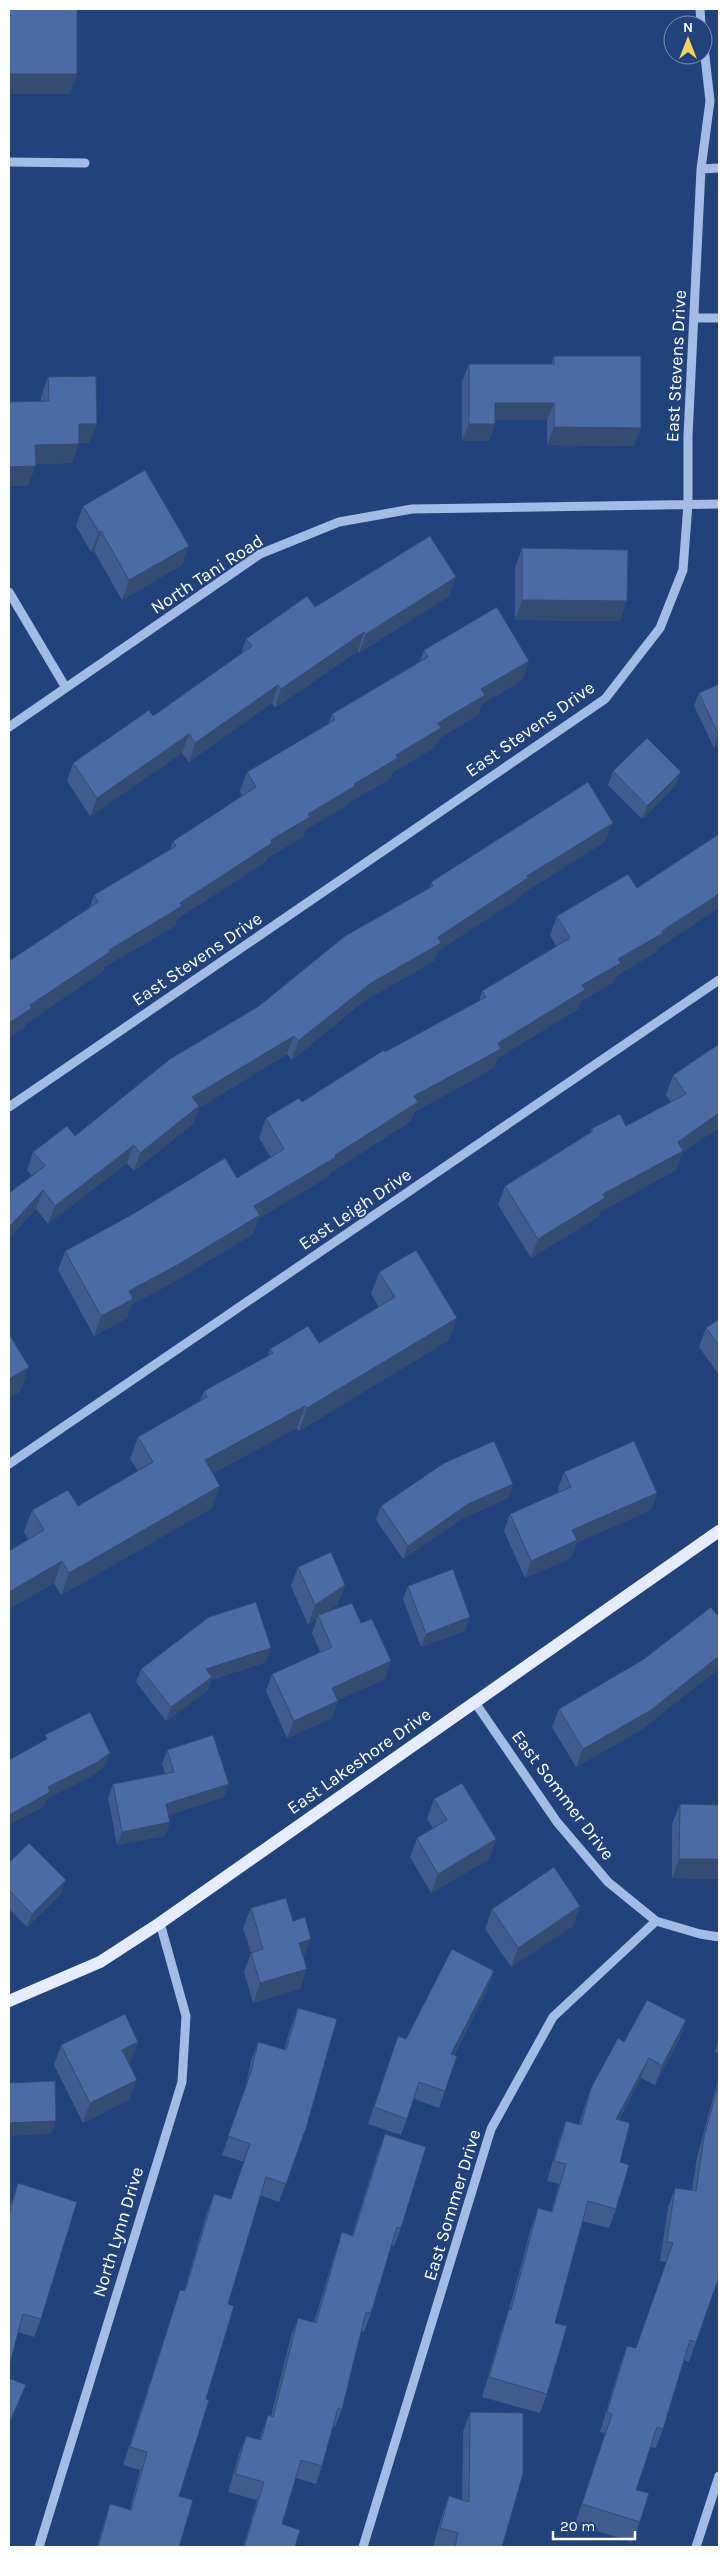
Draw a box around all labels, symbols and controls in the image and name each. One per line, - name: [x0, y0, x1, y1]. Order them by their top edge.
- north arrow: [663, 15, 713, 65]
- text: N: [683, 19, 693, 36]
- street label: East Stevens Drive: [661, 289, 691, 443]
- street label: North Tani Road: [147, 529, 267, 619]
- street label: East Stevens Drive: [461, 676, 599, 782]
- street label: East Stevens Drive: [128, 907, 266, 1011]
- street label: East Leigh Drive: [295, 1163, 415, 1255]
- street label: East Lakeshore Drive: [283, 1703, 435, 1819]
- street label: East Sommer Drive: [507, 1726, 619, 1864]
- street label: East Sommer Drive: [419, 2127, 485, 2283]
- street label: North Lynn Drive: [88, 2164, 148, 2300]
- scale bar: [553, 2508, 636, 2540]
- text: 20 m: [560, 2517, 595, 2535]

